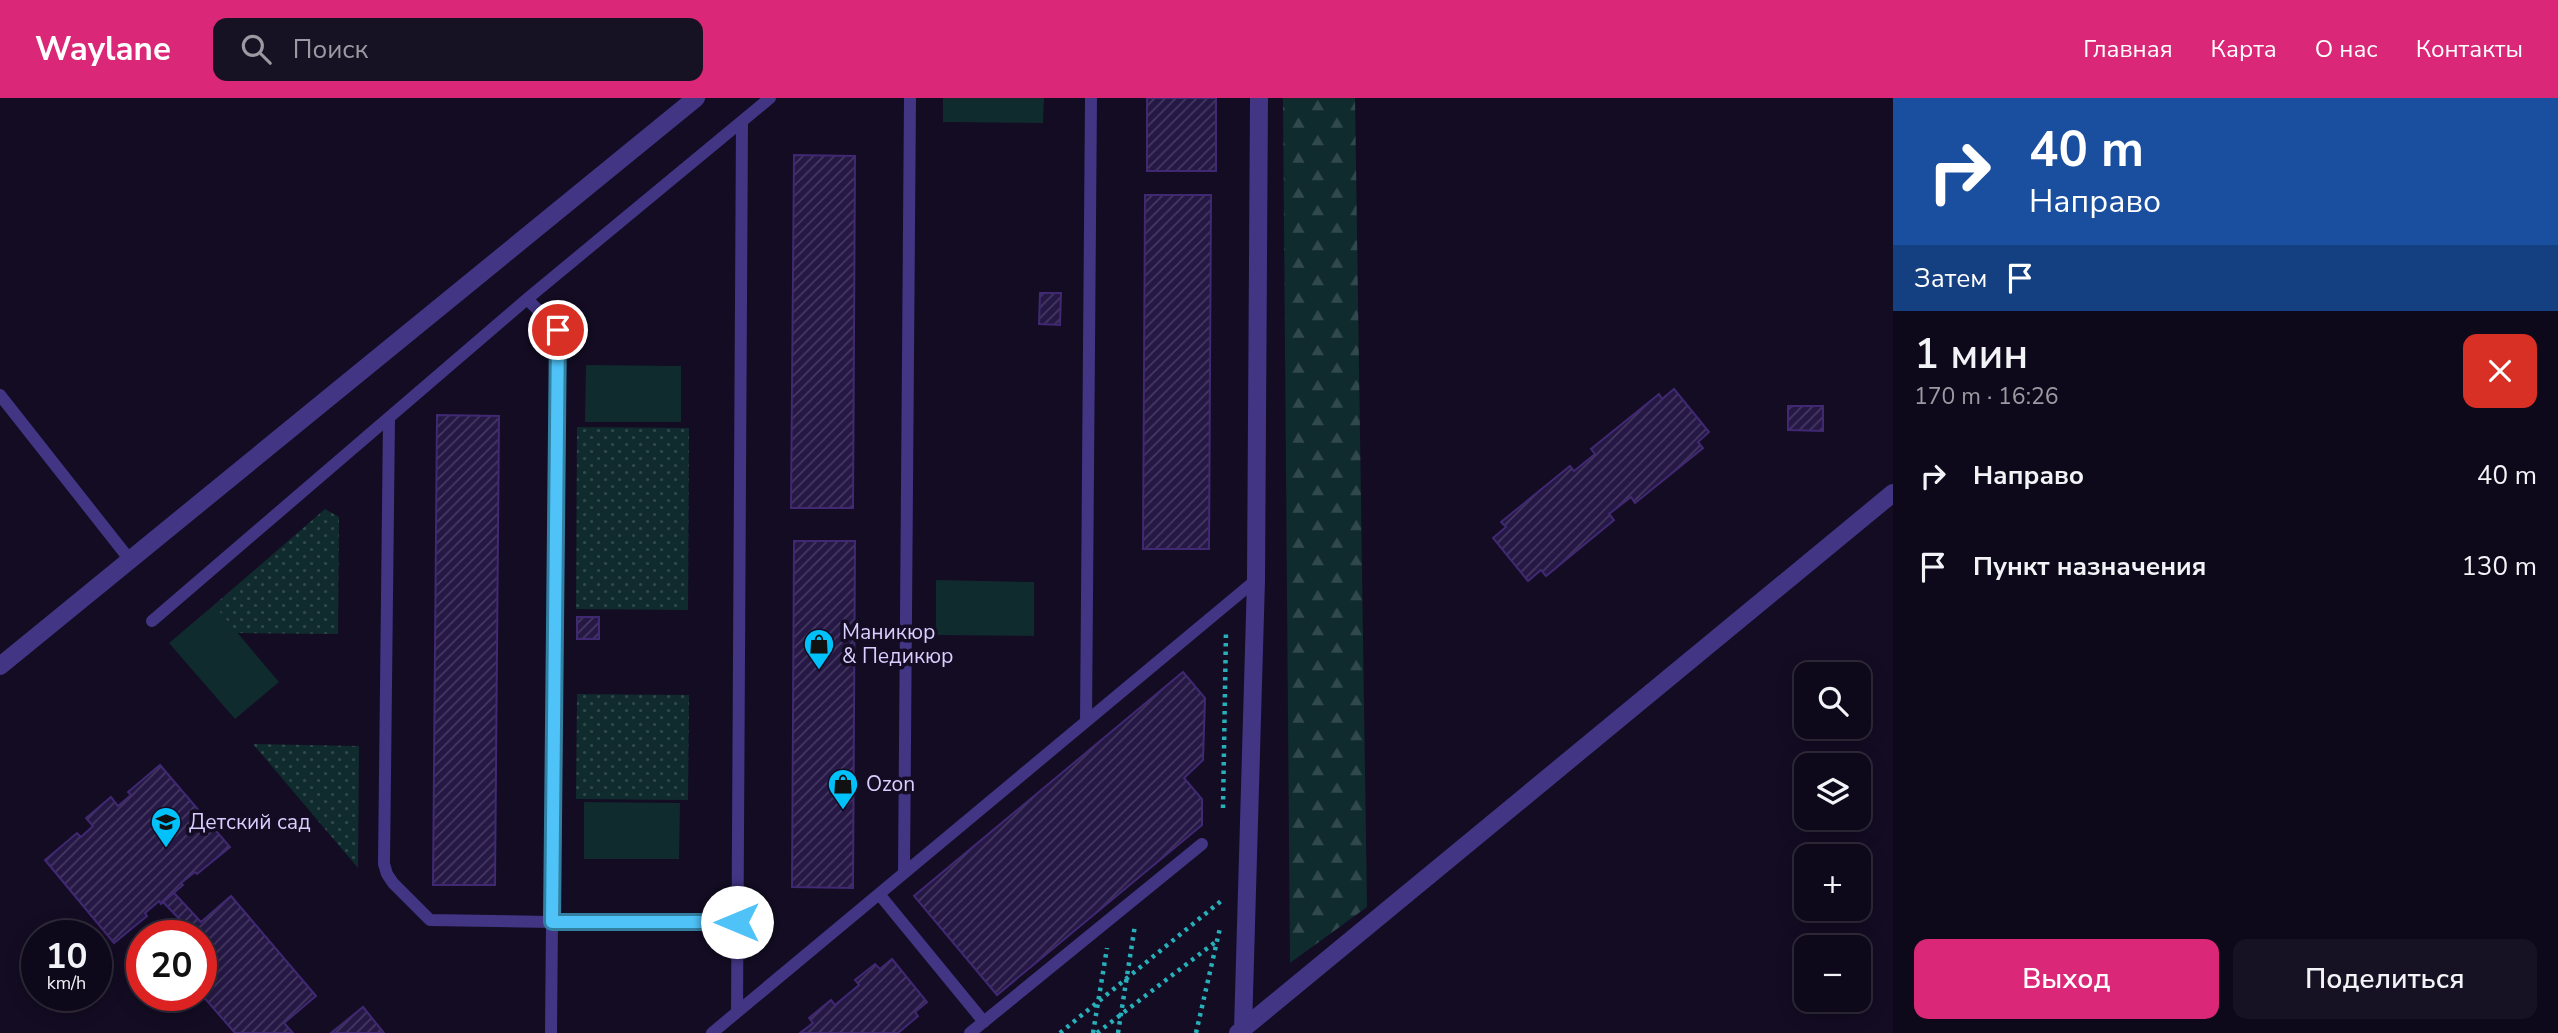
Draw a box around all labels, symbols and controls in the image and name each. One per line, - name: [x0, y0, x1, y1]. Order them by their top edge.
- search box: [213, 18, 703, 81]
- text: Waylane: [35, 27, 171, 72]
- icon: search: [237, 30, 275, 68]
- text: Поиск: [293, 32, 368, 67]
- text: Главная: [2083, 33, 2173, 65]
- text: Карта: [2211, 33, 2277, 65]
- text: О нас: [2315, 33, 2378, 65]
- text: Контакты: [2416, 33, 2523, 65]
- text: 40 m: [2029, 116, 2144, 183]
- icon: right: [1914, 126, 2005, 217]
- text: Направо: [2029, 180, 2161, 223]
- icon: arrive: [2001, 259, 2039, 297]
- text: Затем: [1914, 261, 1987, 296]
- pin: [528, 300, 588, 360]
- icon: arrive: [539, 311, 577, 349]
- text: 1 мин: [1914, 326, 2028, 383]
- button: close: [2463, 334, 2537, 408]
- text: 170 m · 16:26: [1914, 381, 2059, 412]
- icon: right: [1914, 457, 1952, 495]
- text: Направо: [1973, 458, 2084, 493]
- text: 40 m: [2477, 458, 2537, 493]
- icon: arrive: [1914, 548, 1952, 586]
- text: Пункт назначения: [1973, 549, 2206, 584]
- text: 130 m: [2461, 549, 2537, 584]
- place label: Маникюр & Педикюр: [842, 618, 954, 670]
- shop icon: Маникюр & Педикюр: [802, 627, 836, 671]
- map controls: [1794, 662, 1871, 1012]
- button: search: [1794, 662, 1871, 739]
- button: layers: [1794, 753, 1871, 830]
- shop icon: Ozon: [826, 767, 860, 811]
- place label: Ozon: [866, 770, 915, 798]
- school or university icon: Детский сад: [149, 805, 183, 849]
- place label: Детский сад: [189, 808, 311, 836]
- button: +: [1794, 844, 1871, 921]
- position arrow: [700, 885, 774, 959]
- speed limit sign: 20: [126, 920, 217, 1011]
- text: 10: [45, 933, 88, 980]
- button: −: [1794, 935, 1871, 1012]
- button: Выход: [1914, 939, 2219, 1019]
- button: Поделиться: [2233, 939, 2537, 1019]
- text: km/h: [47, 971, 86, 995]

